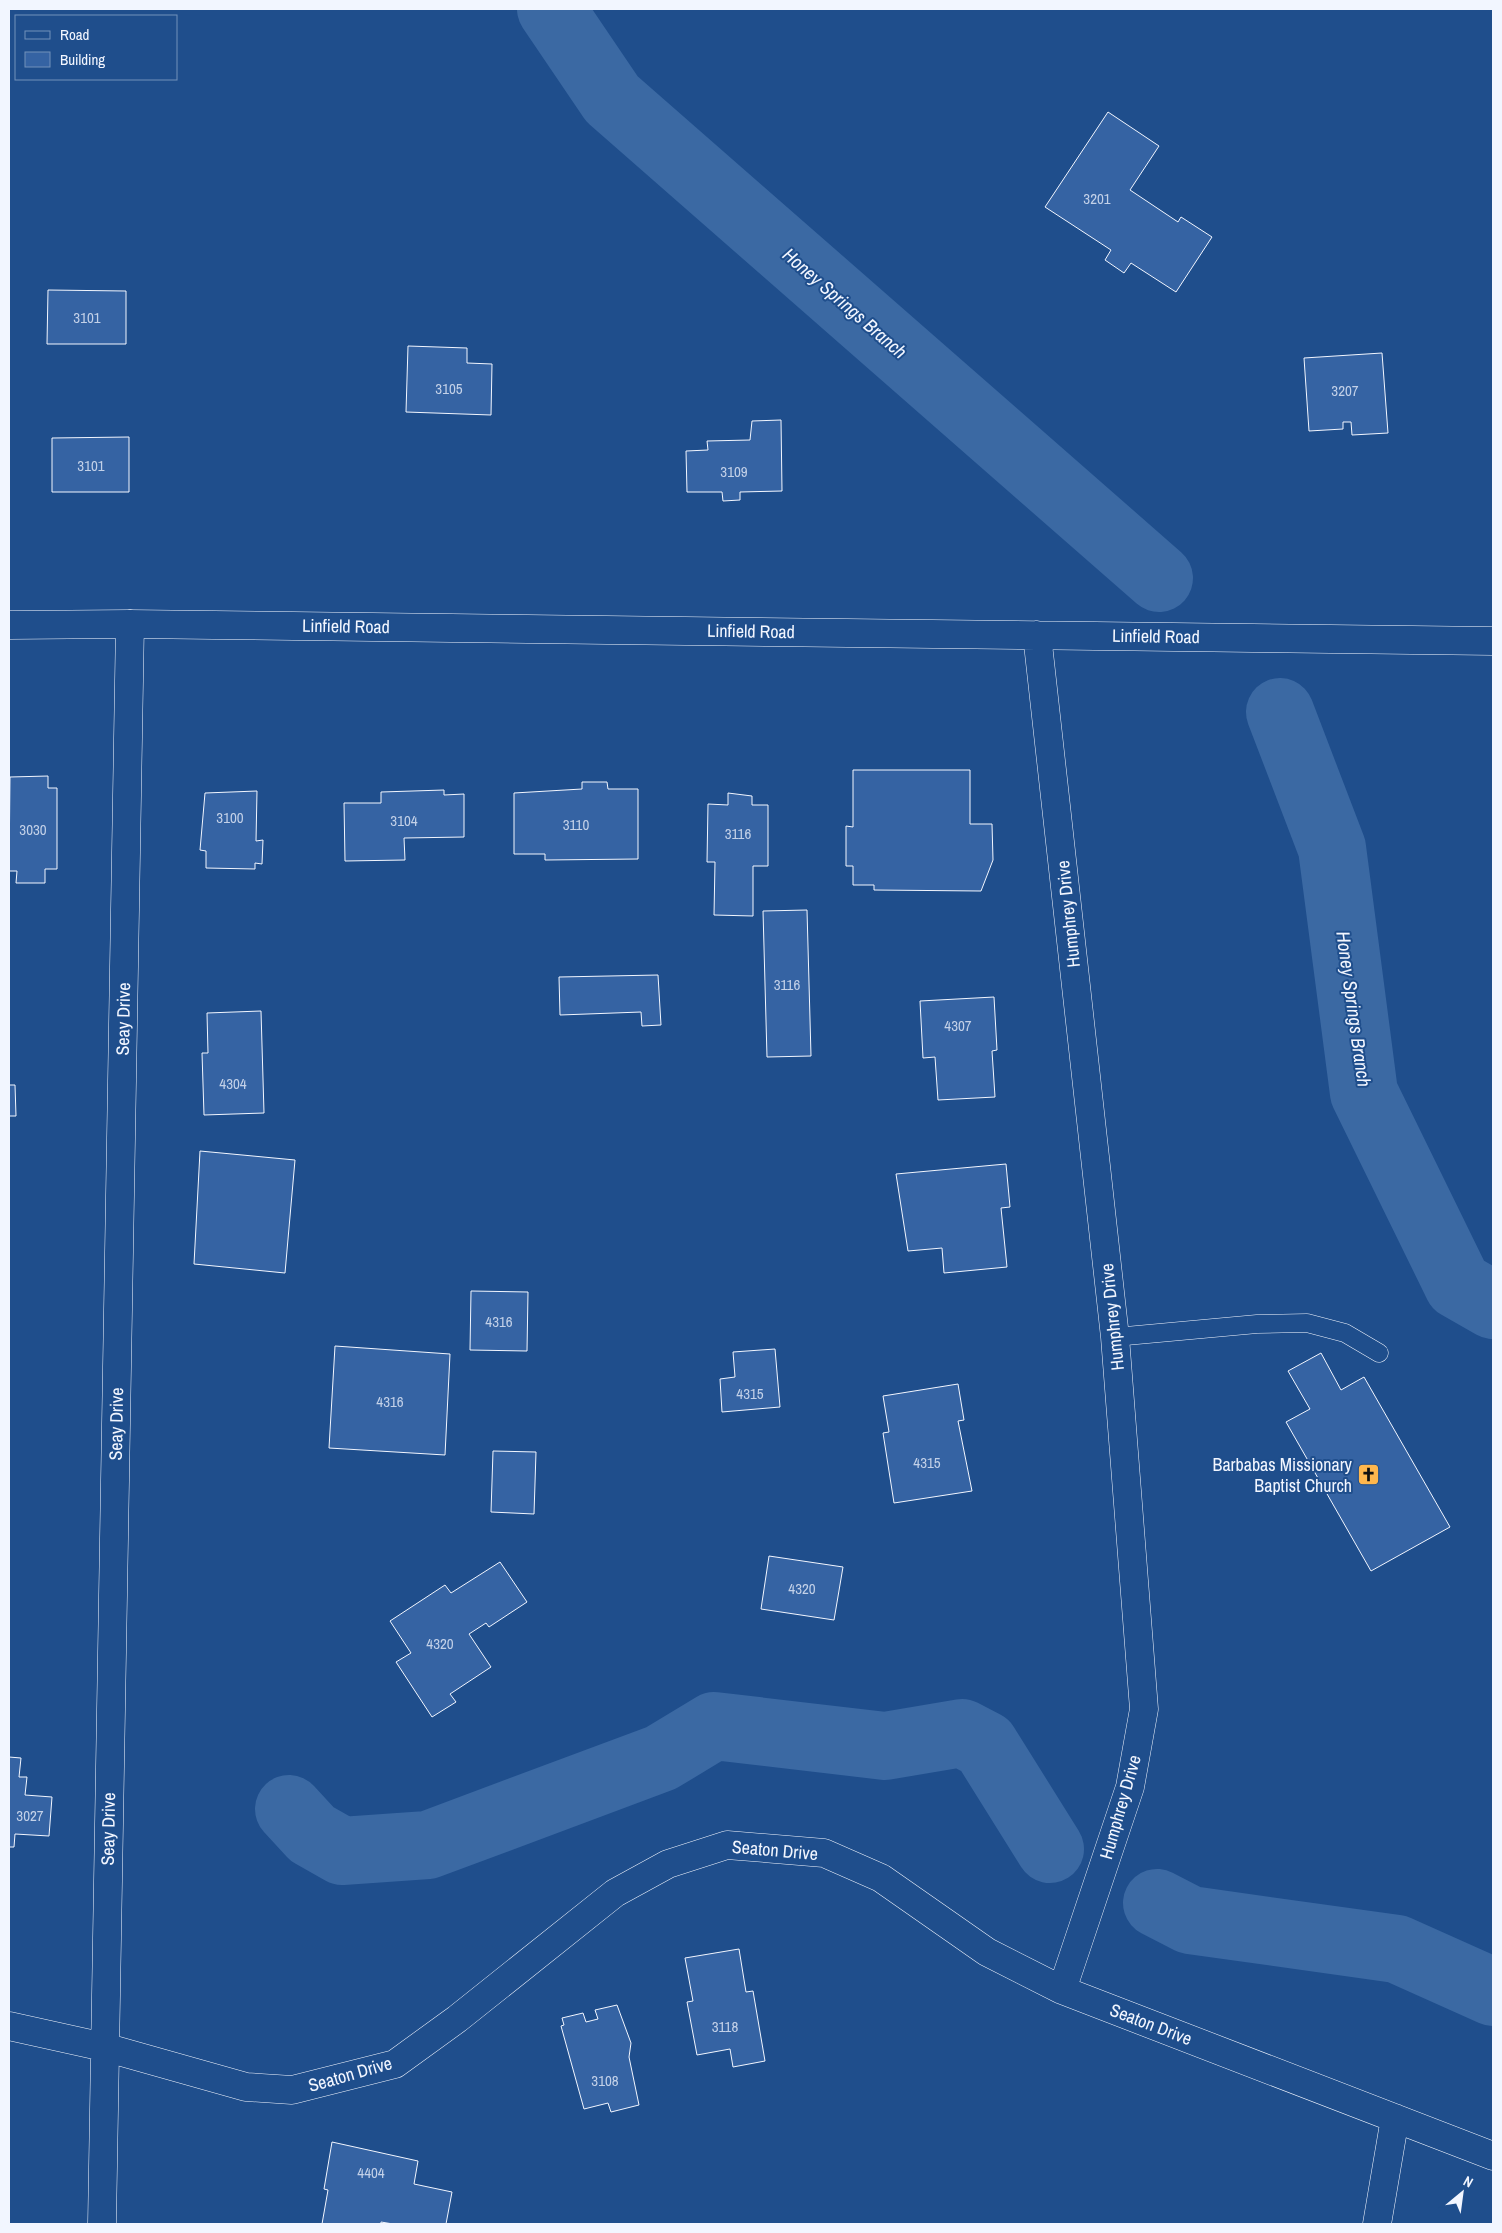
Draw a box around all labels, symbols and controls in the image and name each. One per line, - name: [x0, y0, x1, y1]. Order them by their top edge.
- legend: [15, 15, 178, 80]
- text: Road: [60, 24, 89, 45]
- text: Building: [60, 49, 105, 70]
- house number: 3201: [1083, 188, 1111, 209]
- water label: Honey Springs Branch: [777, 242, 913, 364]
- house number: 3101: [73, 307, 101, 328]
- house number: 3105: [435, 378, 463, 399]
- house number: 3207: [1331, 380, 1359, 401]
- house number: 3101: [77, 455, 105, 476]
- house number: 3109: [720, 461, 748, 482]
- street label: Linfield Road: [302, 613, 390, 639]
- street label: Linfield Road: [707, 618, 795, 644]
- street label: Linfield Road: [1112, 623, 1200, 649]
- house number: 3100: [216, 807, 244, 828]
- house number: 3104: [390, 810, 418, 831]
- house number: 3110: [563, 814, 589, 835]
- house number: 3030: [19, 819, 47, 840]
- house number: 3116: [725, 823, 751, 844]
- street label: Humphrey Drive: [1050, 859, 1086, 969]
- water label: Honey Springs Branch: [1330, 930, 1378, 1088]
- house number: 3116: [774, 974, 800, 995]
- street label: Seay Drive: [110, 982, 136, 1056]
- house number: 4307: [944, 1015, 972, 1036]
- house number: 4304: [219, 1073, 247, 1094]
- street label: Humphrey Drive: [1094, 1262, 1130, 1372]
- house number: 4316: [485, 1311, 513, 1332]
- house number: 4315: [736, 1383, 764, 1404]
- street label: Seay Drive: [103, 1387, 129, 1461]
- house number: 4316: [376, 1391, 404, 1412]
- house number: 4315: [913, 1452, 941, 1473]
- place label: Barbabas Missionary Baptist Church: [1213, 1452, 1353, 1498]
- church icon: Barbabas Missionary Baptist Church: [1356, 1462, 1380, 1486]
- house number: 4320: [788, 1578, 816, 1599]
- house number: 4320: [426, 1633, 454, 1654]
- street label: Humphrey Drive: [1093, 1752, 1147, 1862]
- street label: Seay Drive: [95, 1792, 121, 1866]
- house number: 3027: [16, 1805, 44, 1826]
- street label: Seaton Drive: [731, 1834, 819, 1866]
- street label: Seaton Drive: [1106, 1997, 1196, 2051]
- house number: 3118: [712, 2016, 738, 2037]
- street label: Seaton Drive: [305, 2050, 395, 2098]
- house number: 3108: [591, 2070, 619, 2091]
- house number: 4404: [357, 2162, 385, 2183]
- north arrow: [1437, 2168, 1487, 2218]
- text: N: [1460, 2172, 1476, 2192]

